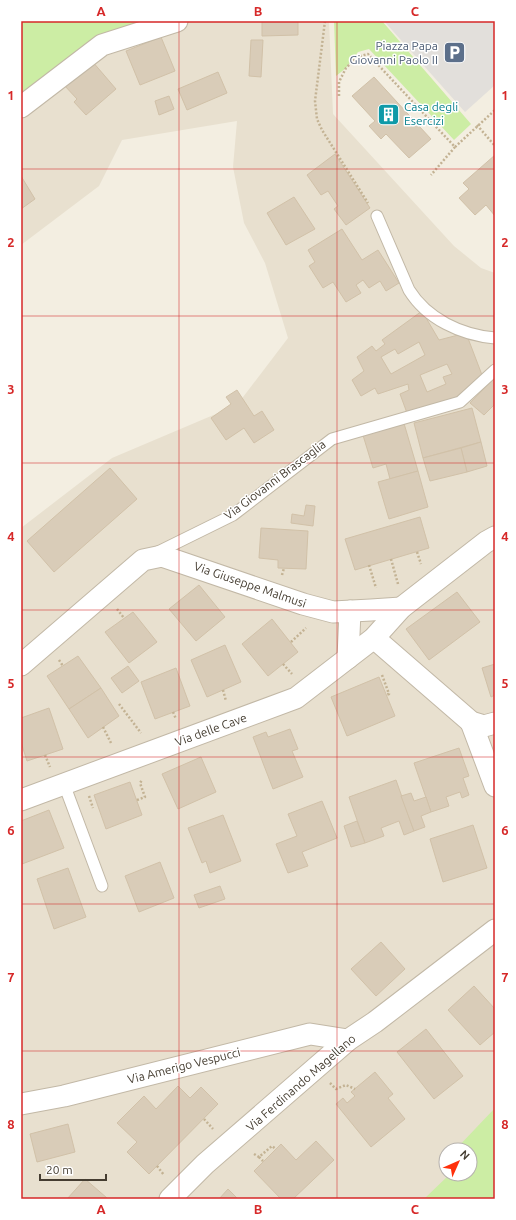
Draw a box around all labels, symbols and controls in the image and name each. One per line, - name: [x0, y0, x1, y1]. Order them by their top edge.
- text: A: [96, 4, 106, 18]
- text: B: [254, 4, 263, 18]
- text: C: [411, 4, 420, 18]
- place label: Piazza Papa Giovanni Paolo II: [349, 39, 438, 66]
- parking icon: Piazza Papa Giovanni Paolo II: [441, 40, 467, 66]
- text: 1: [7, 88, 15, 102]
- text: 1: [501, 88, 509, 102]
- place label: Casa degli Esercizi: [404, 100, 458, 127]
- building icon: Casa degli Esercizi: [375, 101, 401, 127]
- text: 2: [7, 235, 15, 249]
- text: 2: [501, 235, 509, 249]
- text: 3: [7, 382, 15, 396]
- text: 3: [501, 382, 509, 396]
- street label: Via Giovanni Brascaglia: [221, 437, 328, 522]
- text: 4: [7, 529, 15, 543]
- text: 4: [501, 529, 509, 543]
- street label: Via Giuseppe Malmusi: [192, 559, 308, 610]
- text: 5: [7, 676, 15, 690]
- text: 5: [501, 676, 509, 690]
- street label: Via delle Cave: [173, 711, 248, 748]
- text: 6: [7, 823, 15, 837]
- text: 6: [501, 823, 509, 837]
- text: 7: [7, 970, 15, 984]
- text: 7: [501, 970, 509, 984]
- street label: Via Ferdinando Magellano: [243, 1032, 358, 1134]
- street label: Via Amerigo Vespucci: [126, 1045, 242, 1086]
- text: 8: [7, 1117, 15, 1131]
- text: 8: [501, 1117, 509, 1131]
- north arrow: [438, 1142, 478, 1182]
- text: N: [458, 1148, 472, 1162]
- scale bar: [40, 1156, 106, 1182]
- text: 20 m: [46, 1163, 73, 1176]
- text: A: [96, 1202, 106, 1216]
- text: B: [254, 1202, 263, 1216]
- text: C: [411, 1202, 420, 1216]

